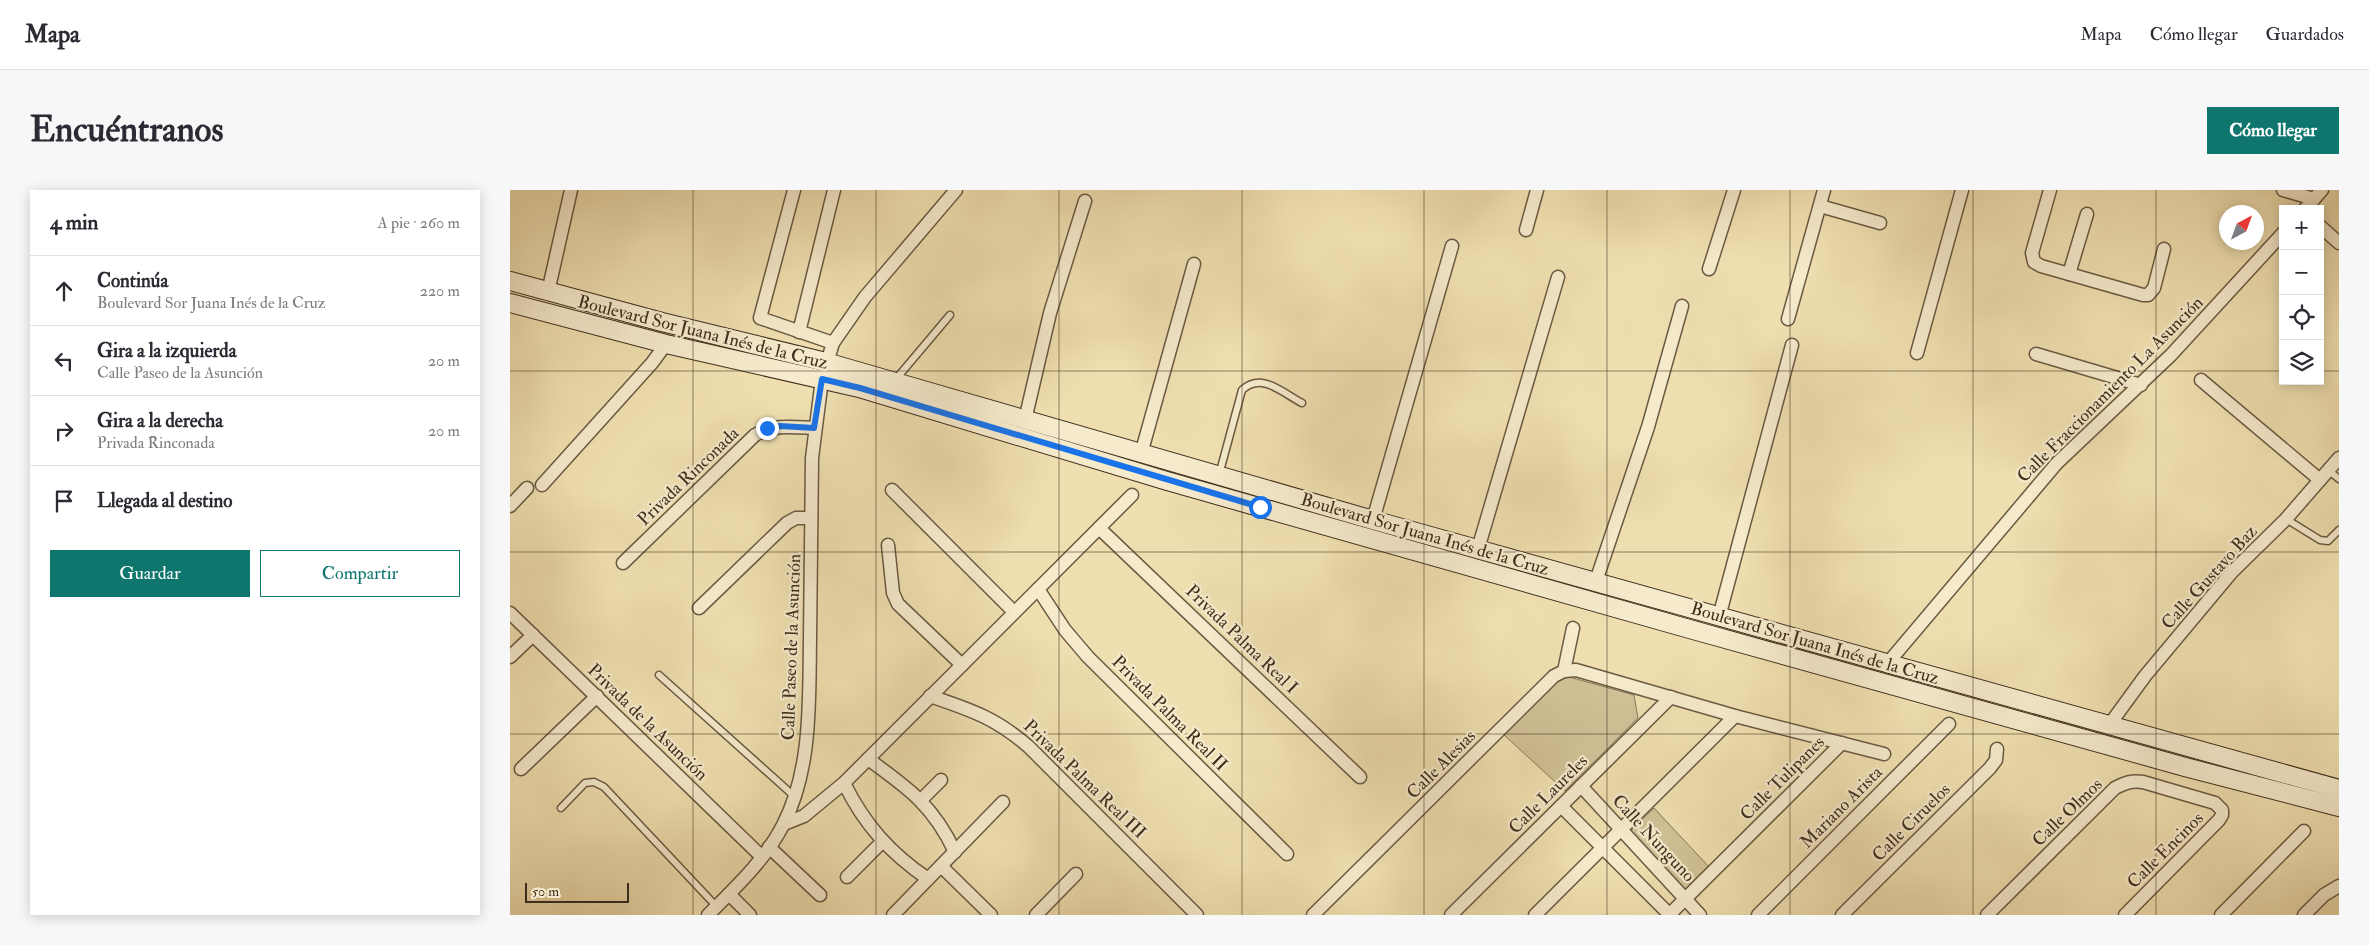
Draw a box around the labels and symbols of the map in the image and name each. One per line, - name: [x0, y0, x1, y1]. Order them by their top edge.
- north arrow: [2219, 205, 2264, 250]
- street label: Boulevard Sor Juana Inés de la Cruz: [575, 290, 831, 375]
- street label: Calle Fraccionamiento La Asunción: [2012, 291, 2208, 487]
- route end: [756, 417, 779, 440]
- street label: Privada Rinconada: [633, 422, 744, 531]
- street label: Boulevard Sor Juana Inés de la Cruz: [1298, 488, 1552, 581]
- route start: [1249, 496, 1272, 519]
- street label: Calle Gustavo Baz: [2156, 520, 2262, 634]
- street label: Calle Paseo de la Asunción: [777, 553, 806, 741]
- street label: Privada Palma Real I: [1181, 580, 1303, 699]
- street label: Boulevard Sor Juana Inés de la Cruz: [1688, 597, 1942, 690]
- street label: Privada Palma Real II: [1107, 650, 1233, 776]
- street label: Privada de la Asunción: [582, 659, 713, 786]
- street label: Privada Palma Real III: [1018, 715, 1151, 844]
- street label: Calle Alesias: [1402, 725, 1481, 804]
- street label: Calle Tulipanes: [1735, 731, 1830, 826]
- street label: Calle Laureles: [1504, 750, 1593, 839]
- street label: Mariano Arista: [1795, 761, 1888, 854]
- street label: Calle Olmos: [2027, 773, 2107, 852]
- street label: Calle Ciruelos: [1867, 778, 1955, 866]
- street label: Calle Nunguno: [1607, 790, 1700, 887]
- street label: Calle Encinos: [2122, 807, 2209, 894]
- scale bar: [525, 880, 629, 903]

